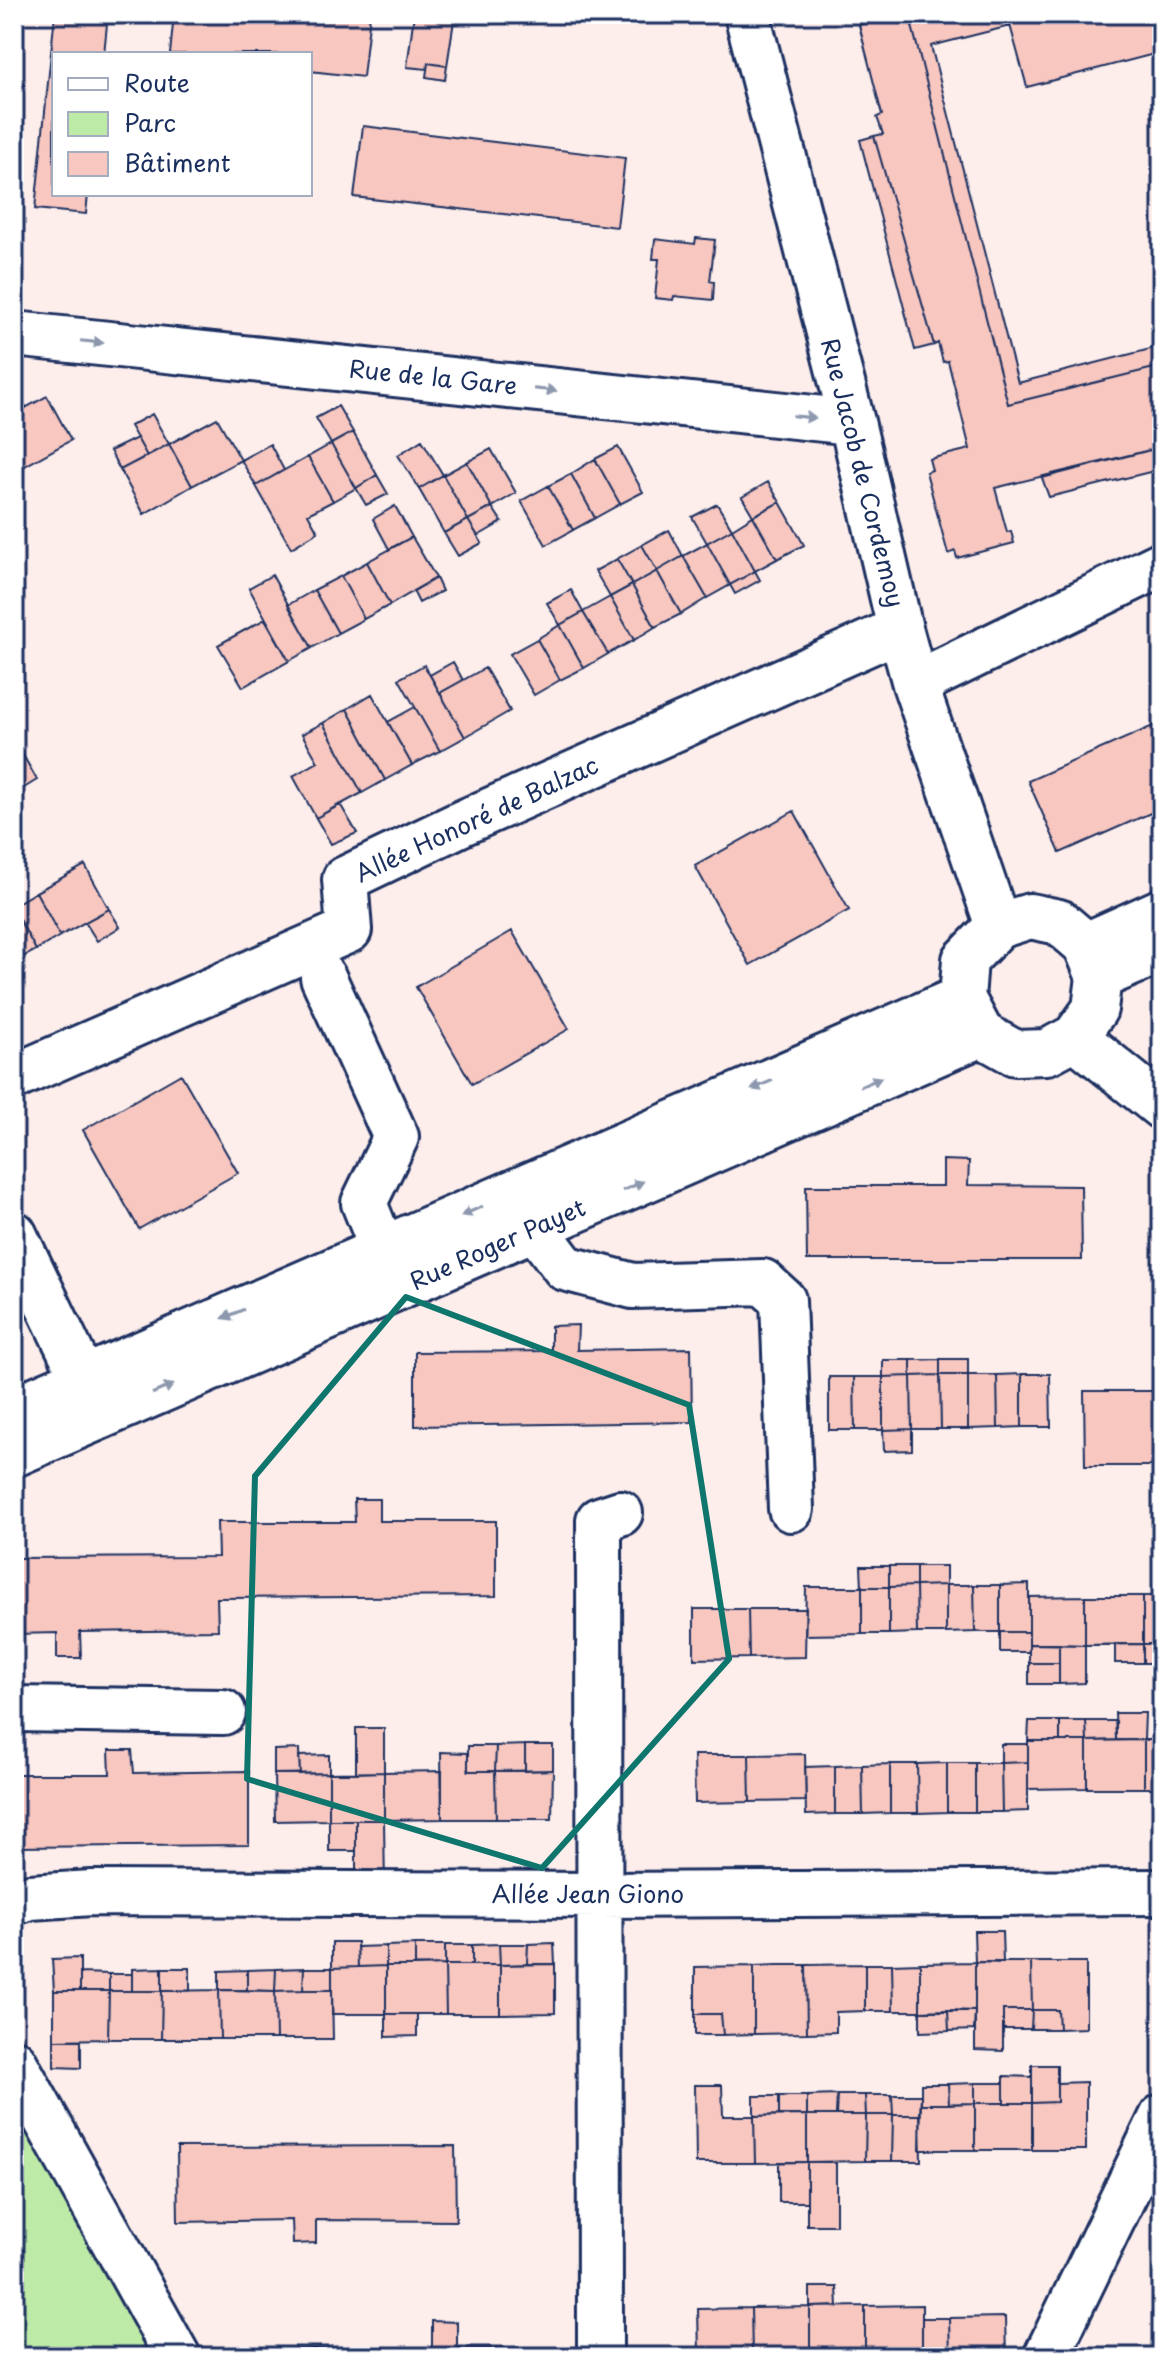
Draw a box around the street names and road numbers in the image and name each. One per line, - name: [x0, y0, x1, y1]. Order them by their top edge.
- street label: Rue Jacob de Cordemoy: [813, 334, 915, 611]
- street label: Rue de la Gare: [347, 349, 519, 403]
- street label: Allée Honoré de Balzac: [349, 746, 604, 890]
- street label: Rue Roger Payet: [404, 1188, 591, 1298]
- street label: Allée Jean Giono: [492, 1875, 684, 1911]

